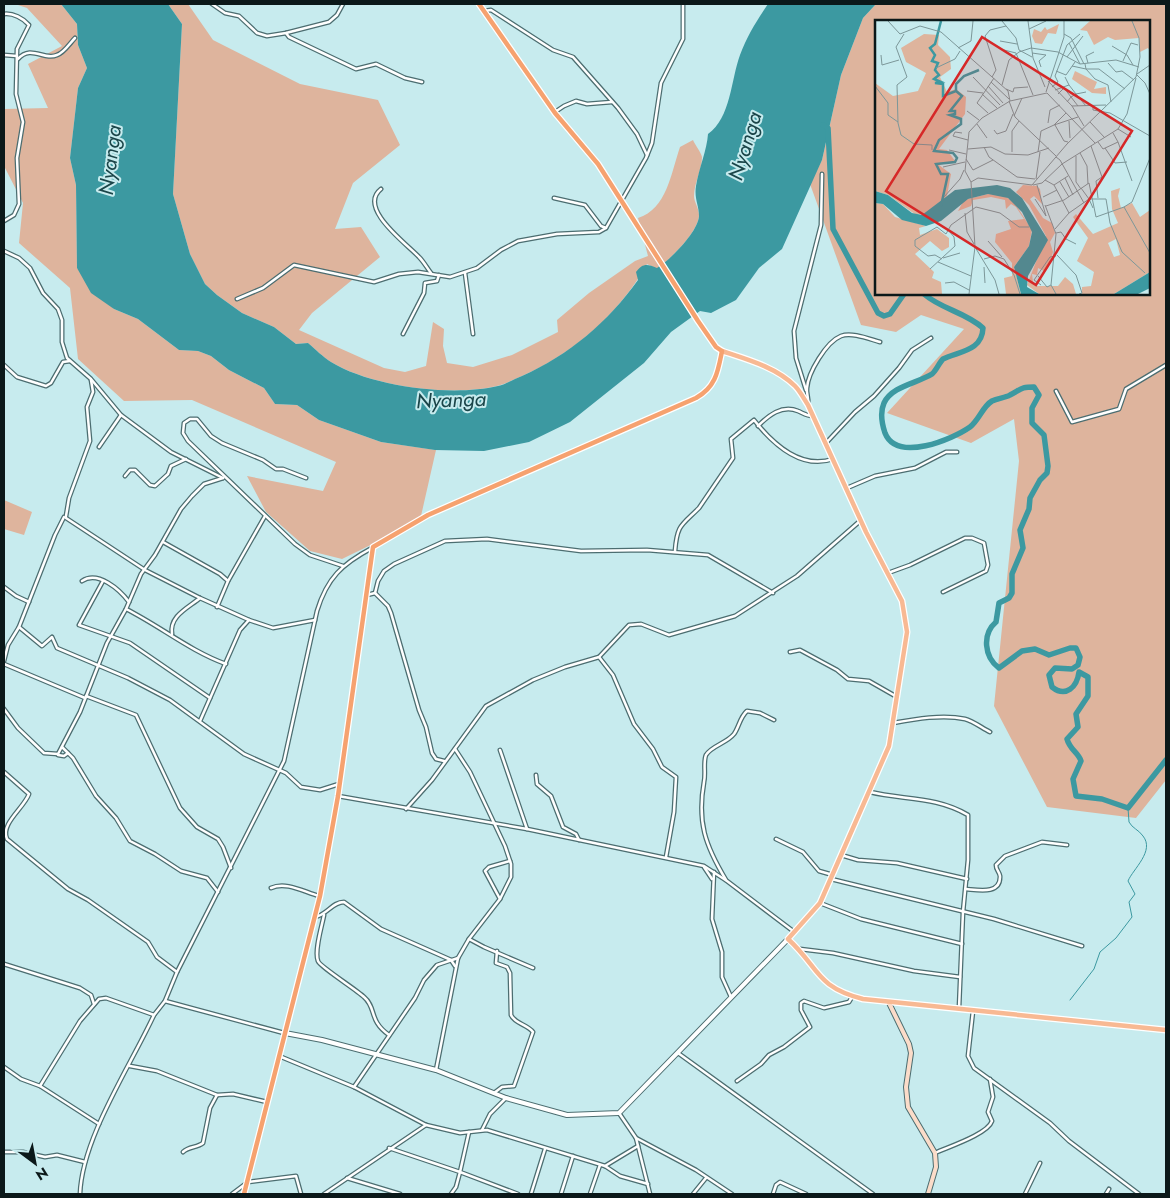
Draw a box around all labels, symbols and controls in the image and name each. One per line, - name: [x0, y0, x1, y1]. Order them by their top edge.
- inset map: [875, 20, 1150, 295]
- water label: Nyanga: [720, 108, 770, 184]
- water label: Nyanga: [91, 123, 129, 197]
- water label: Nyanga: [415, 384, 487, 416]
- north arrow: [10, 1138, 60, 1188]
- text: N: [32, 1163, 52, 1185]

